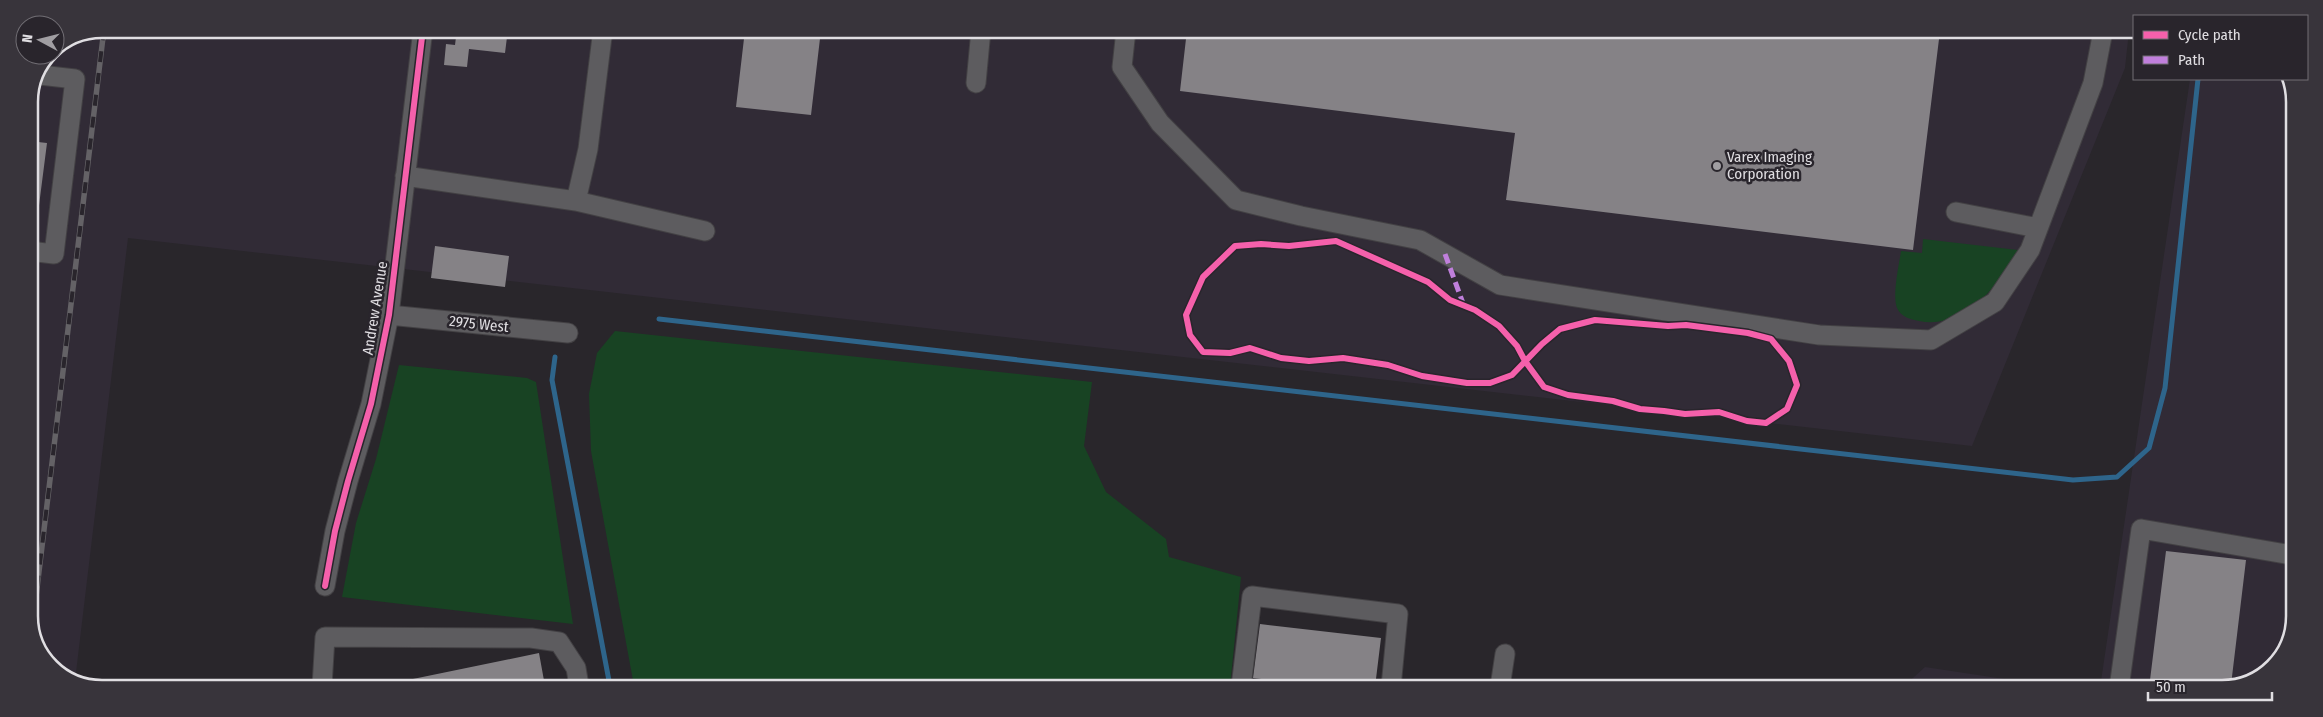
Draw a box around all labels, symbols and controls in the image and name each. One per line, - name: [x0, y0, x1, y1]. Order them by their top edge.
- north arrow: [15, 15, 65, 65]
- legend: [2133, 15, 2308, 80]
- text: Cycle path: [2178, 26, 2241, 44]
- text: N: [19, 33, 37, 44]
- text: Path: [2178, 51, 2205, 69]
- place label: Varex Imaging Corporation: [1727, 148, 1812, 183]
- marker: Varex Imaging Corporation: [1711, 160, 1723, 172]
- street label: Andrew Avenue: [359, 260, 391, 356]
- street label: 2975 West: [448, 312, 510, 336]
- scale bar: [2148, 670, 2272, 702]
- text: 50 m: [2156, 678, 2186, 696]

